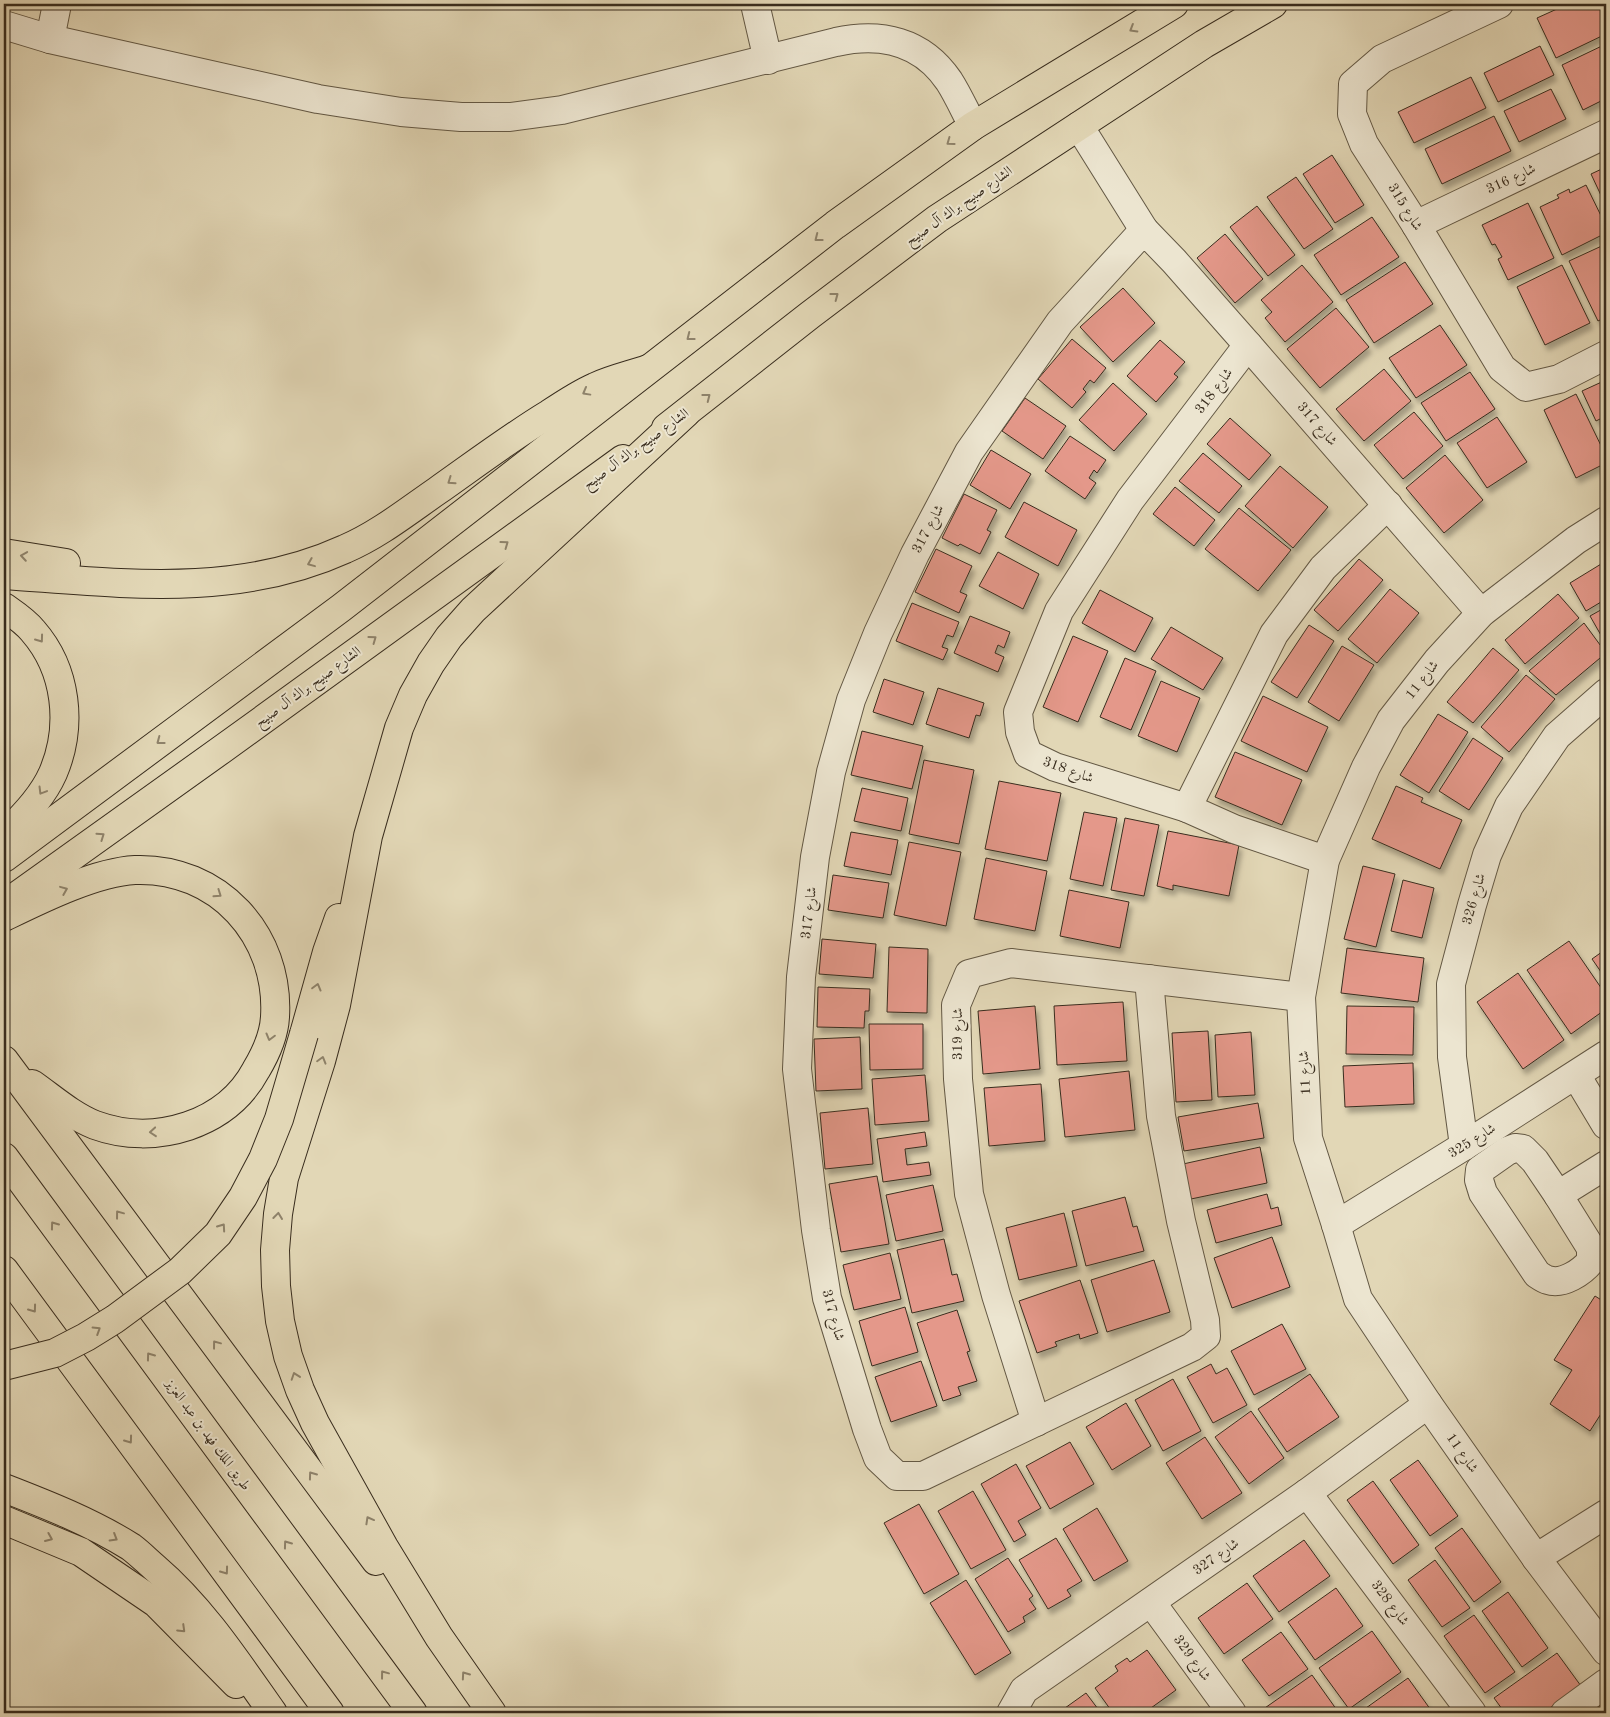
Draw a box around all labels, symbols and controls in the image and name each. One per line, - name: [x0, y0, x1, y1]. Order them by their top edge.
- one-way arrow: [1129, 23, 1138, 32]
- one-way arrow: [946, 136, 956, 145]
- street label: الشارع صبيح براك آل صبيح: [902, 162, 1018, 252]
- street label: شارع 316: [1484, 162, 1540, 200]
- street label: شارع 315: [1382, 181, 1425, 235]
- one-way arrow: [815, 232, 824, 240]
- one-way arrow: [829, 294, 838, 302]
- one-way arrow: [686, 331, 696, 340]
- street label: شارع 318: [1193, 366, 1239, 419]
- one-way arrow: [583, 385, 592, 395]
- one-way arrow: [701, 394, 710, 402]
- street label: شارع 317: [1291, 400, 1340, 451]
- street label: الشارع صبيح براك آل صبيح: [579, 404, 694, 496]
- one-way arrow: [447, 475, 457, 484]
- street label: شارع 317: [909, 502, 950, 557]
- one-way arrow: [499, 541, 509, 550]
- one-way arrow: [20, 552, 29, 562]
- one-way arrow: [307, 557, 316, 567]
- one-way arrow: [34, 633, 43, 643]
- one-way arrow: [367, 636, 377, 645]
- street label: الشارع صبيح براك آل صبيح: [251, 642, 366, 734]
- street label: شارع 11: [1403, 658, 1444, 704]
- one-way arrow: [157, 736, 166, 744]
- street label: شارع 318: [1040, 754, 1095, 789]
- one-way arrow: [39, 786, 48, 795]
- one-way arrow: [95, 833, 104, 842]
- street label: شارع 326: [1460, 872, 1492, 927]
- one-way arrow: [59, 886, 68, 896]
- street label: شارع 317: [799, 886, 823, 940]
- one-way arrow: [212, 888, 222, 897]
- one-way arrow: [312, 983, 322, 991]
- street label: شارع 319: [951, 1008, 969, 1060]
- one-way arrow: [265, 1033, 276, 1042]
- street label: شارع 11: [1297, 1050, 1317, 1096]
- one-way arrow: [316, 1056, 326, 1064]
- street label: شارع 325: [1446, 1121, 1500, 1164]
- one-way arrow: [149, 1127, 157, 1138]
- one-way arrow: [116, 1211, 124, 1220]
- one-way arrow: [272, 1212, 283, 1220]
- one-way arrow: [51, 1222, 59, 1231]
- one-way arrow: [216, 1224, 225, 1233]
- street label: شارع 317: [816, 1288, 847, 1343]
- one-way arrow: [27, 1303, 35, 1312]
- one-way arrow: [92, 1327, 101, 1336]
- one-way arrow: [213, 1340, 222, 1350]
- one-way arrow: [147, 1352, 156, 1362]
- one-way arrow: [291, 1372, 301, 1381]
- street label: طريق الملك فهد بن عبد العزيز: [161, 1375, 253, 1494]
- street label: شارع 11: [1440, 1431, 1481, 1478]
- one-way arrow: [123, 1434, 132, 1444]
- one-way arrow: [309, 1471, 318, 1481]
- one-way arrow: [366, 1517, 376, 1526]
- one-way arrow: [109, 1531, 118, 1541]
- one-way arrow: [44, 1532, 53, 1543]
- street label: شارع 327: [1190, 1536, 1244, 1581]
- one-way arrow: [284, 1540, 294, 1549]
- one-way arrow: [220, 1565, 228, 1574]
- street label: شارع 328: [1365, 1578, 1411, 1631]
- one-way arrow: [176, 1623, 185, 1632]
- street label: شارع 329: [1168, 1633, 1213, 1686]
- one-way arrow: [381, 1670, 390, 1680]
- one-way arrow: [462, 1672, 471, 1681]

